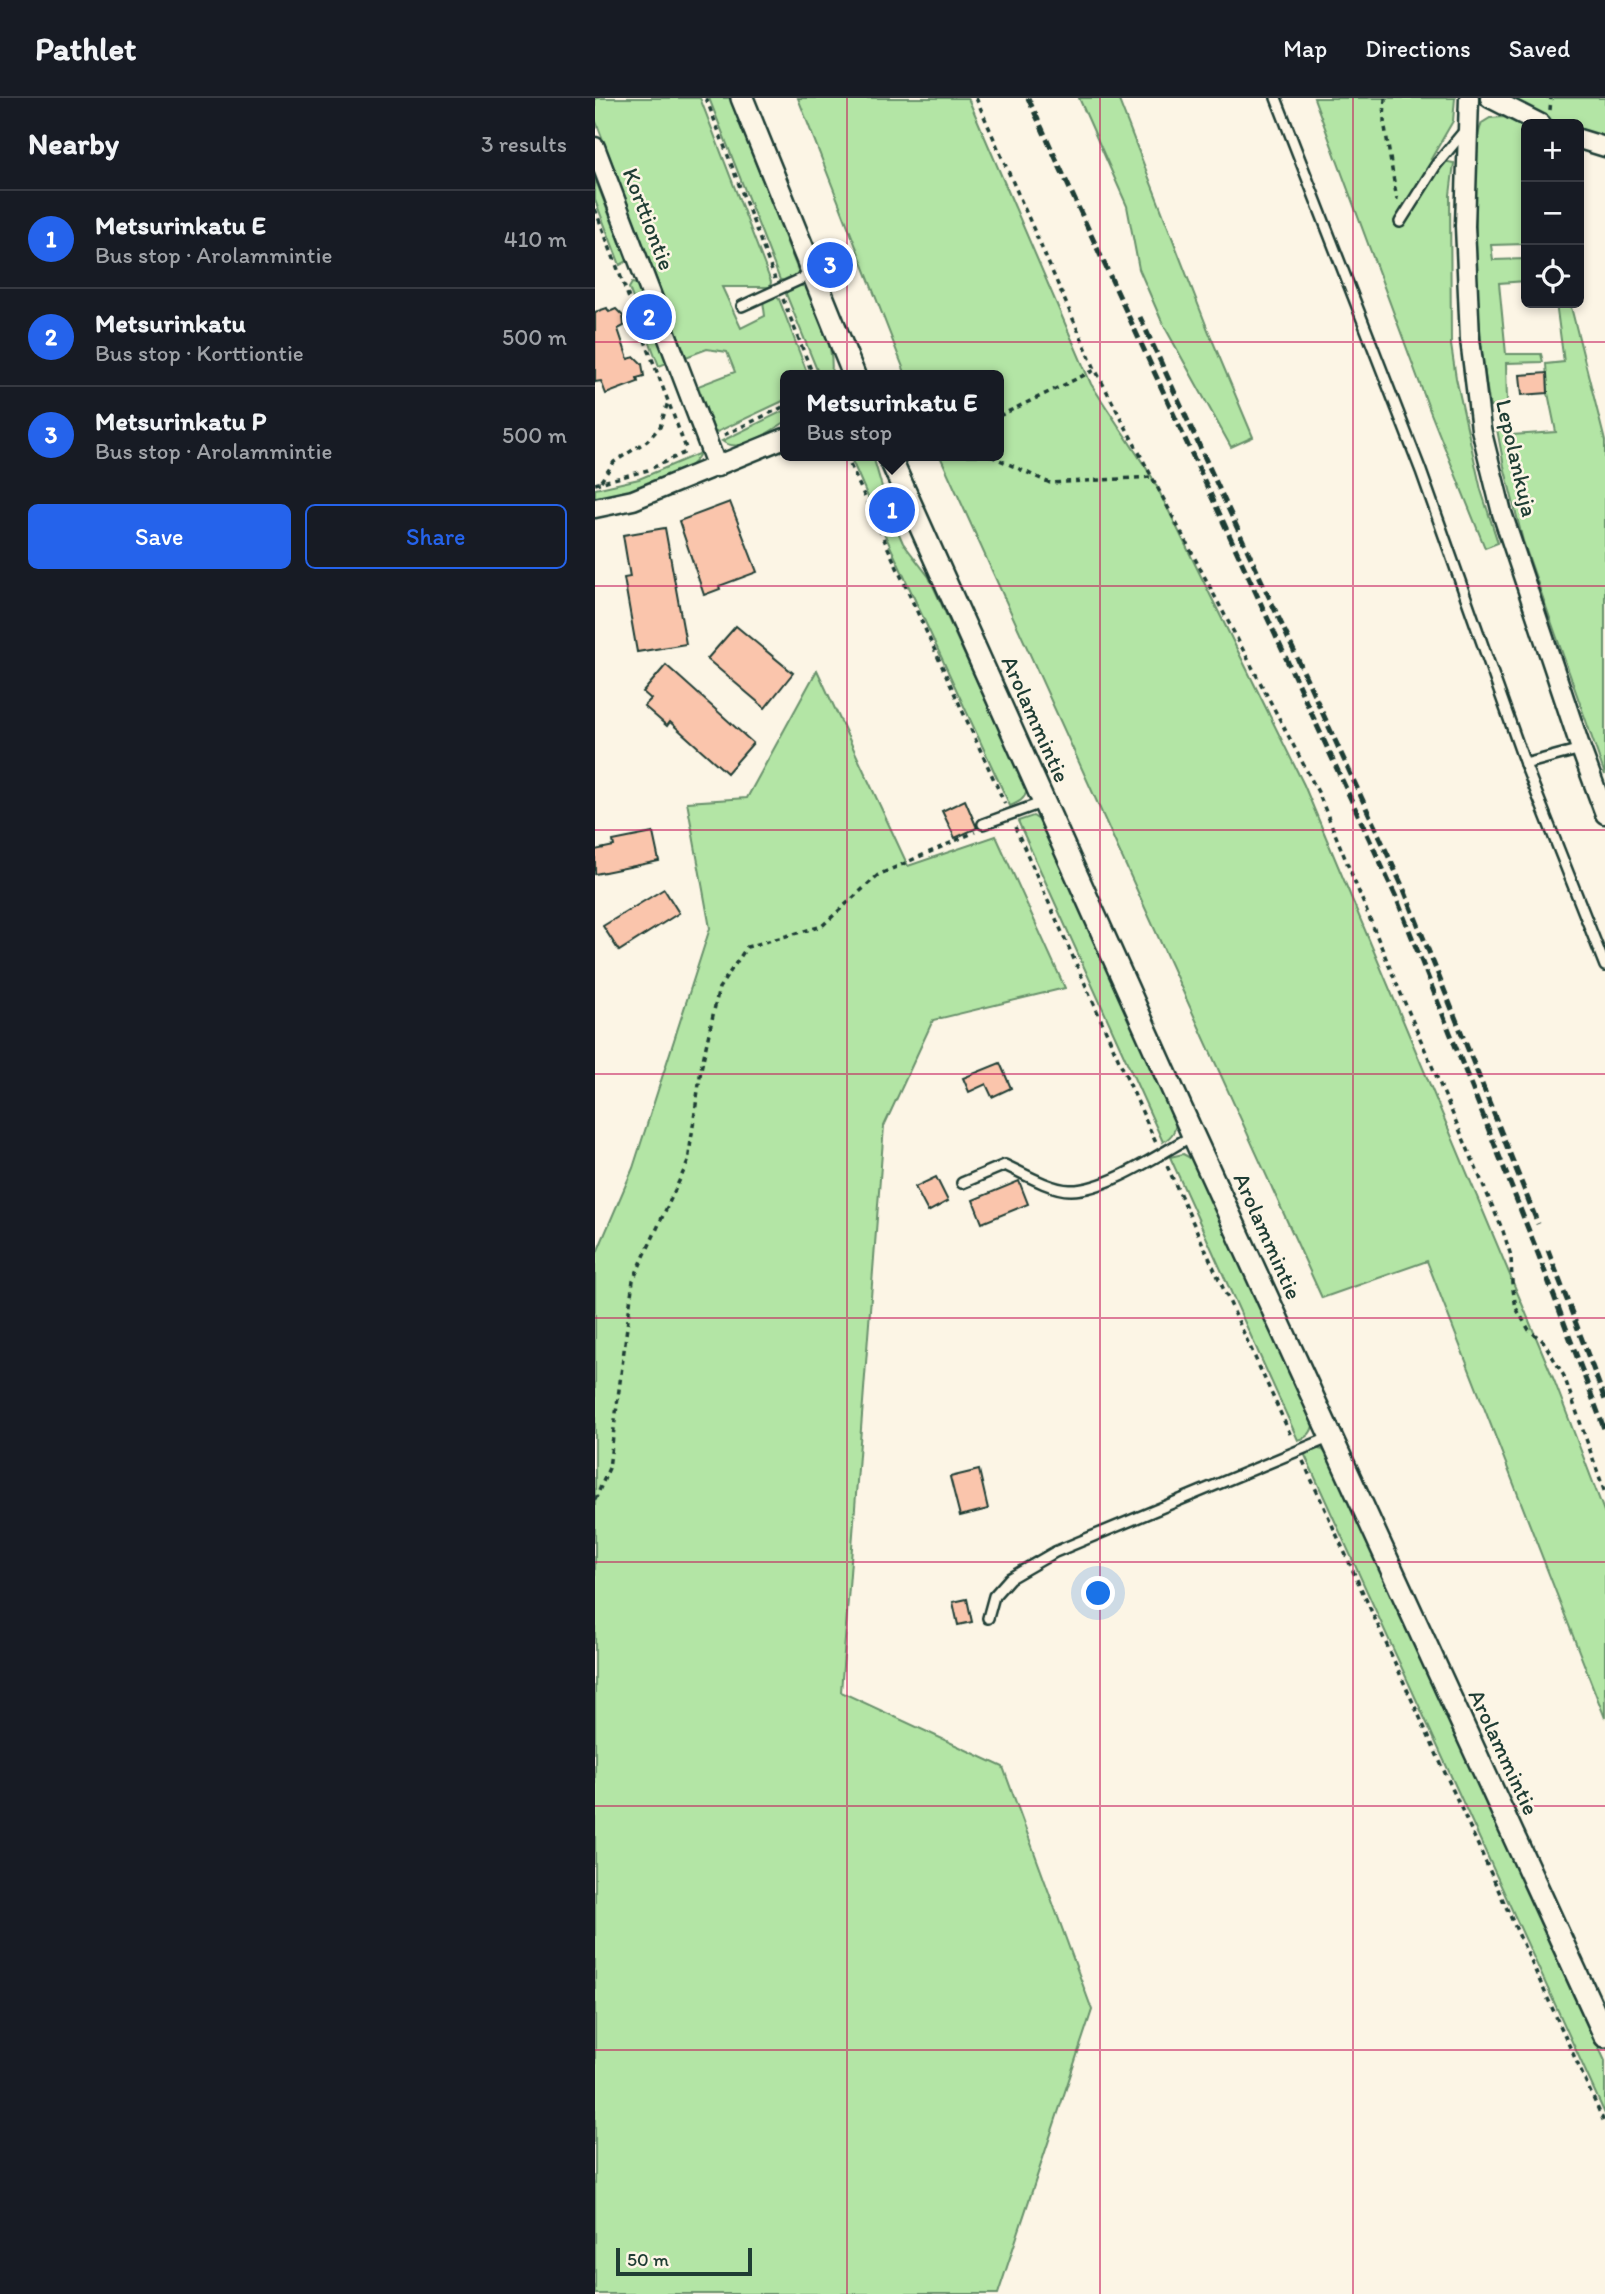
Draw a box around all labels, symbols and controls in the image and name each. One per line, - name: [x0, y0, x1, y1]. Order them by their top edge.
- text: Pathlet: [35, 29, 137, 68]
- text: Map: [1283, 34, 1327, 63]
- text: Directions: [1365, 34, 1471, 63]
- text: Saved: [1509, 34, 1570, 63]
- map controls: [1521, 119, 1584, 308]
- button: +: [1521, 119, 1584, 182]
- text: Nearby: [28, 125, 119, 162]
- text: 3 results: [481, 130, 567, 158]
- street label: Korttiontie: [617, 164, 681, 274]
- button: −: [1521, 182, 1584, 245]
- text: Metsurinkatu E: [95, 209, 266, 241]
- text: 1: [46, 225, 56, 253]
- text: 410 m: [504, 225, 567, 253]
- pin: 3: [807, 239, 853, 291]
- text: Bus stop · Arolammintie: [95, 241, 332, 269]
- button: locate: [1521, 245, 1584, 308]
- pin: 2: [626, 291, 672, 343]
- text: Metsurinkatu: [95, 307, 246, 339]
- text: 2: [45, 323, 57, 351]
- text: 500 m: [502, 323, 567, 351]
- text: Bus stop · Korttiontie: [95, 339, 304, 367]
- popup: [780, 370, 1004, 461]
- text: Metsurinkatu E: [807, 386, 977, 418]
- street label: Lepolankuja: [1490, 397, 1544, 519]
- text: Metsurinkatu P: [95, 405, 266, 437]
- text: Bus stop: [807, 418, 892, 446]
- text: 3: [45, 421, 57, 449]
- text: 500 m: [502, 421, 567, 449]
- text: Bus stop · Arolammintie: [95, 437, 332, 465]
- pin: 1: [869, 484, 915, 536]
- button: Save: [28, 504, 291, 569]
- button: Share: [305, 504, 567, 569]
- street label: Arolammintie: [996, 651, 1076, 787]
- street label: Arolammintie: [1228, 1168, 1308, 1304]
- your location: [1081, 1576, 1115, 1610]
- street label: Arolammintie: [1463, 1685, 1545, 1819]
- scale bar: [616, 2245, 753, 2277]
- text: 50 m: [627, 2248, 669, 2271]

